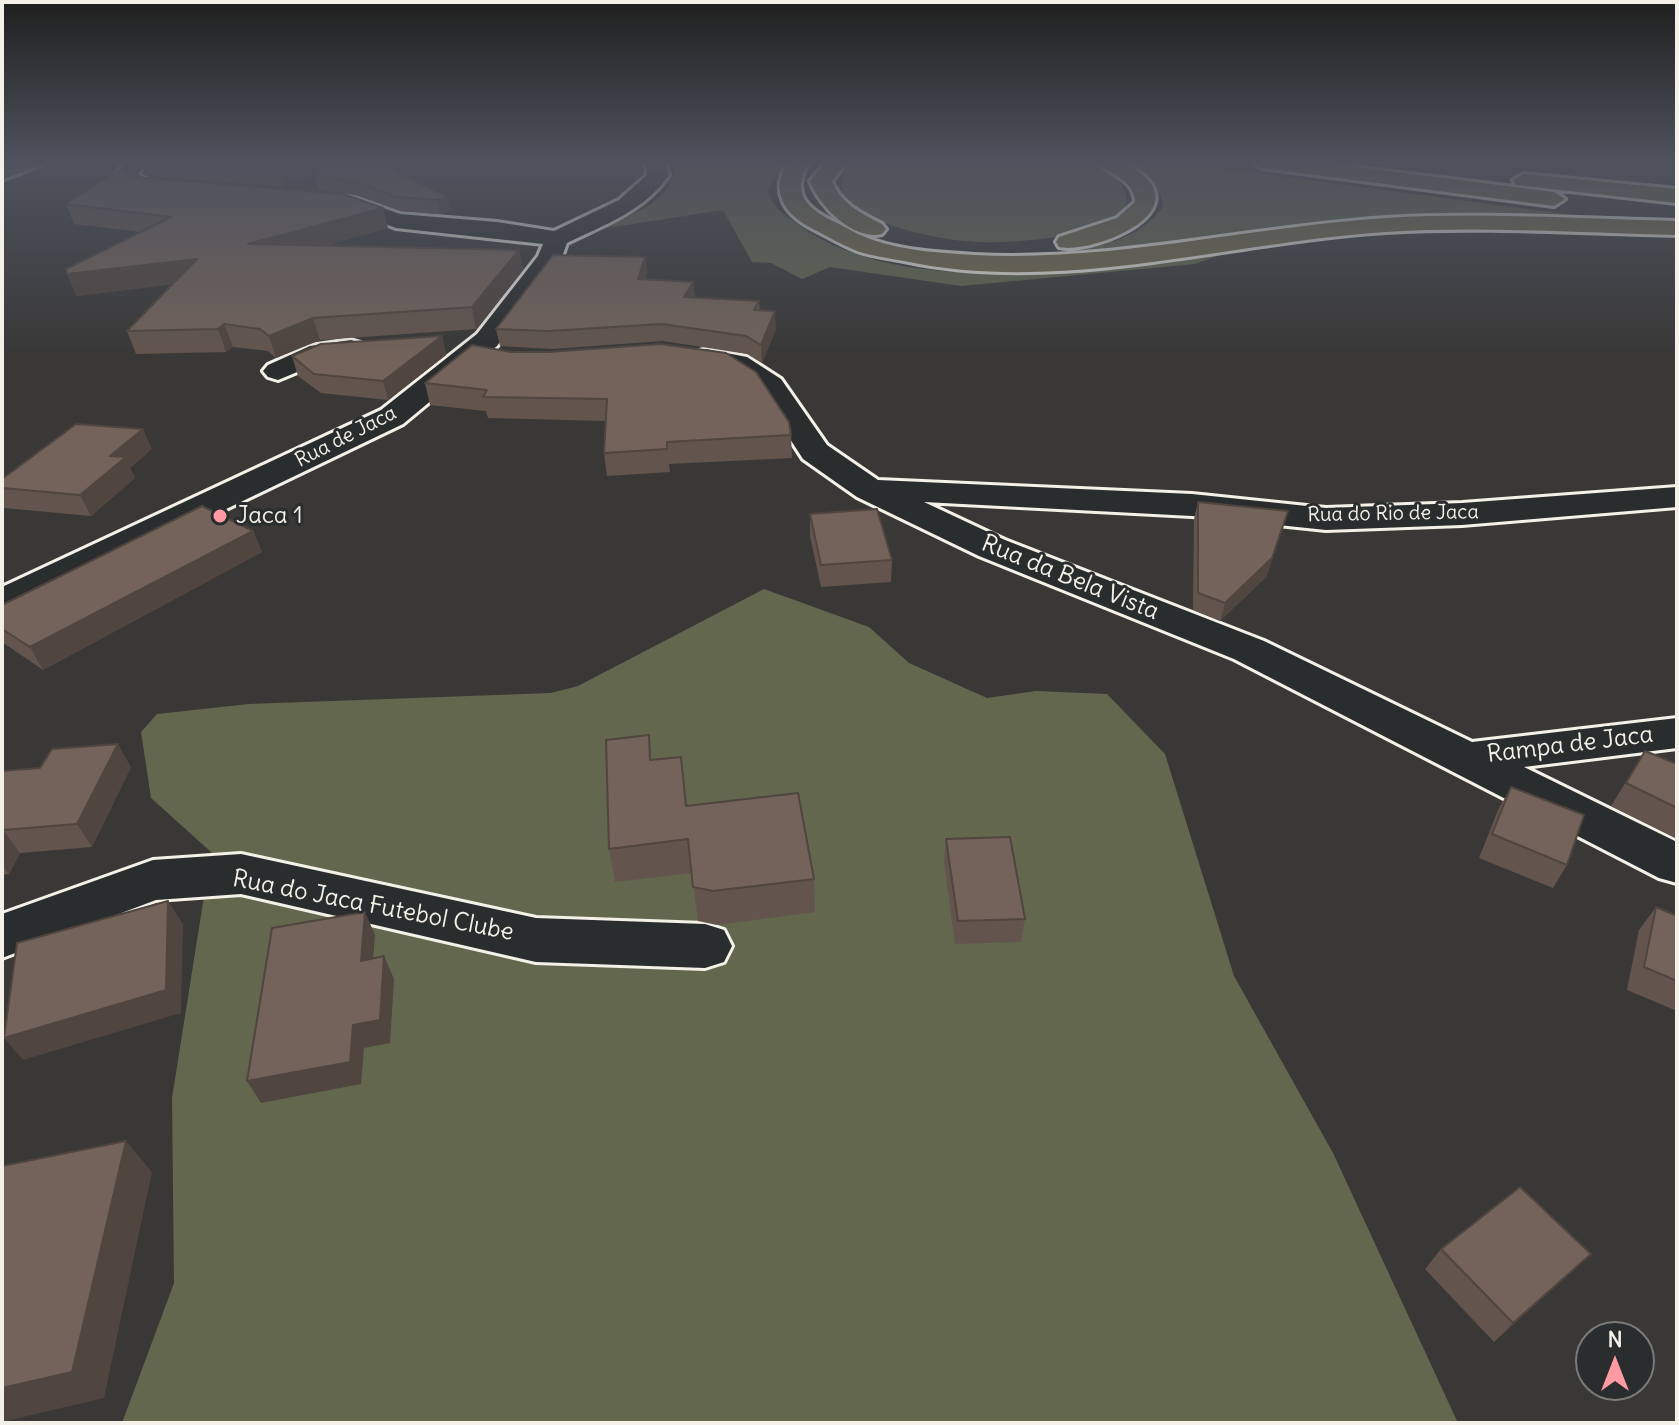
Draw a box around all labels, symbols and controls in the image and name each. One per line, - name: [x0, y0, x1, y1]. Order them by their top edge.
- street label: Rua de Jaca: [291, 401, 401, 473]
- street label: Rua do Rio de Jaca: [1307, 501, 1479, 527]
- place label: Jaca 1: [236, 502, 303, 530]
- marker: Jaca 1: [211, 507, 229, 525]
- street label: Rua da Bela Vista: [977, 529, 1163, 627]
- street label: Rampa de Jaca: [1485, 721, 1655, 769]
- street label: Rua do Jaca Futebol Clube: [230, 865, 516, 947]
- north arrow: [1575, 1321, 1655, 1401]
- text: N: [1607, 1325, 1623, 1353]

